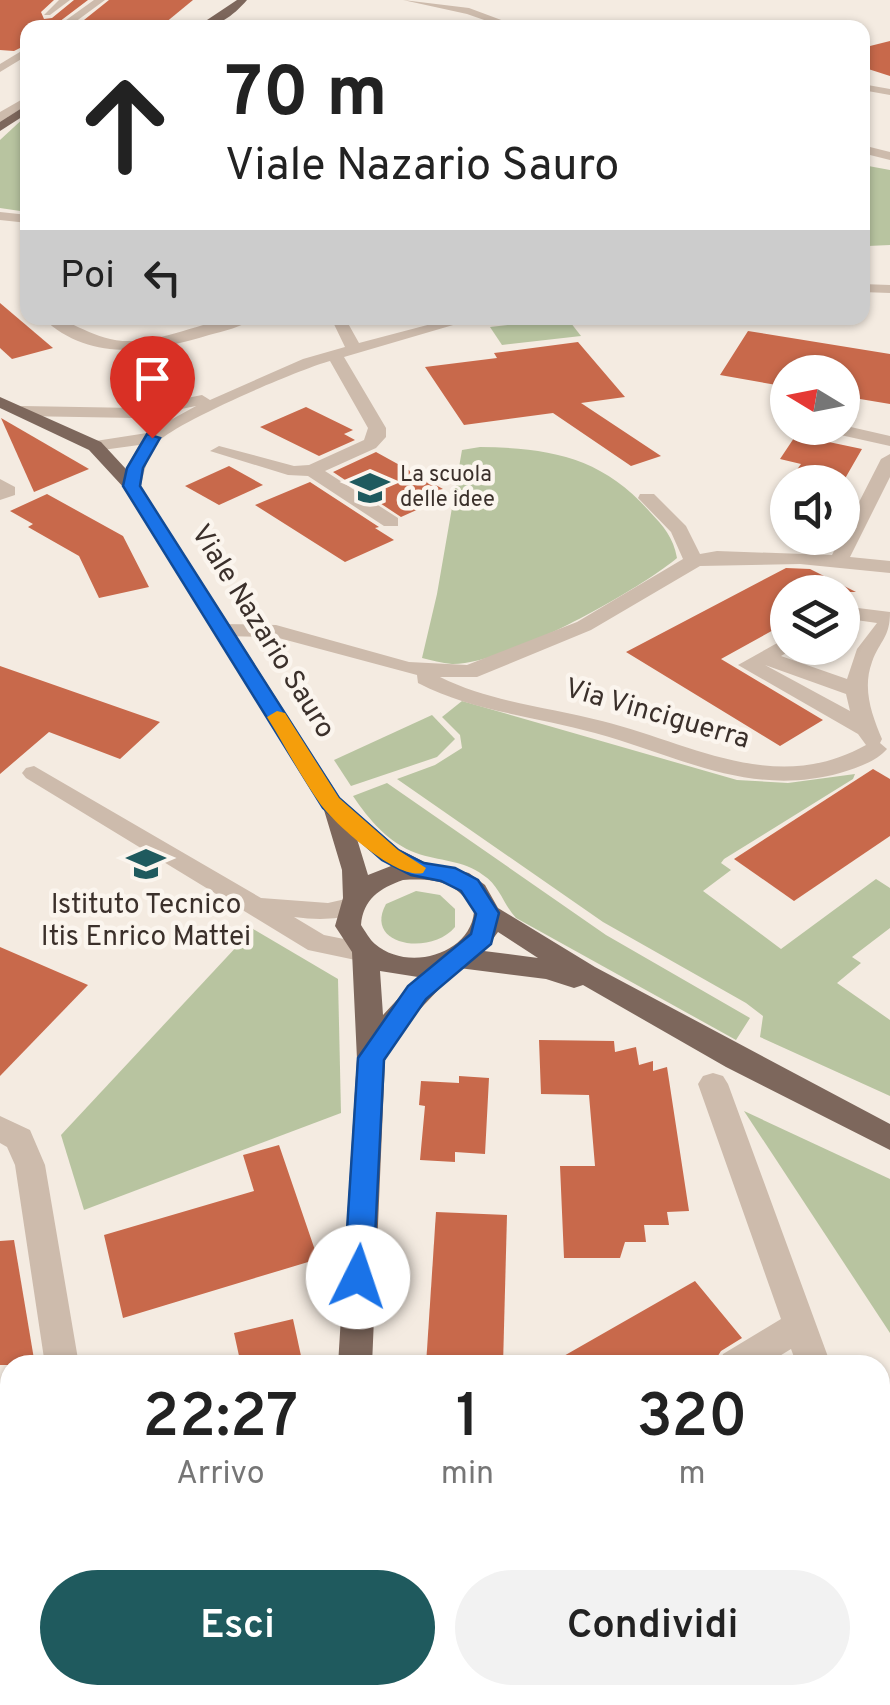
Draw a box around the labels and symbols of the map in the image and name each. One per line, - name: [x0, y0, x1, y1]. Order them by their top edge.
- pin: [110, 336, 195, 439]
- north arrow: [770, 355, 860, 445]
- place label: La scuola delle idee: [400, 462, 495, 514]
- school or university icon: La scuola delle idee: [349, 467, 391, 509]
- street label: Viale Nazario Sauro: [182, 518, 342, 746]
- street label: Via Vinciguerra: [560, 671, 754, 759]
- school or university icon: Istituto Tecnico Itis Enrico Mattei: [125, 843, 167, 885]
- place label: Istituto Tecnico Itis Enrico Mattei: [41, 888, 251, 956]
- position arrow: [306, 1225, 410, 1329]

